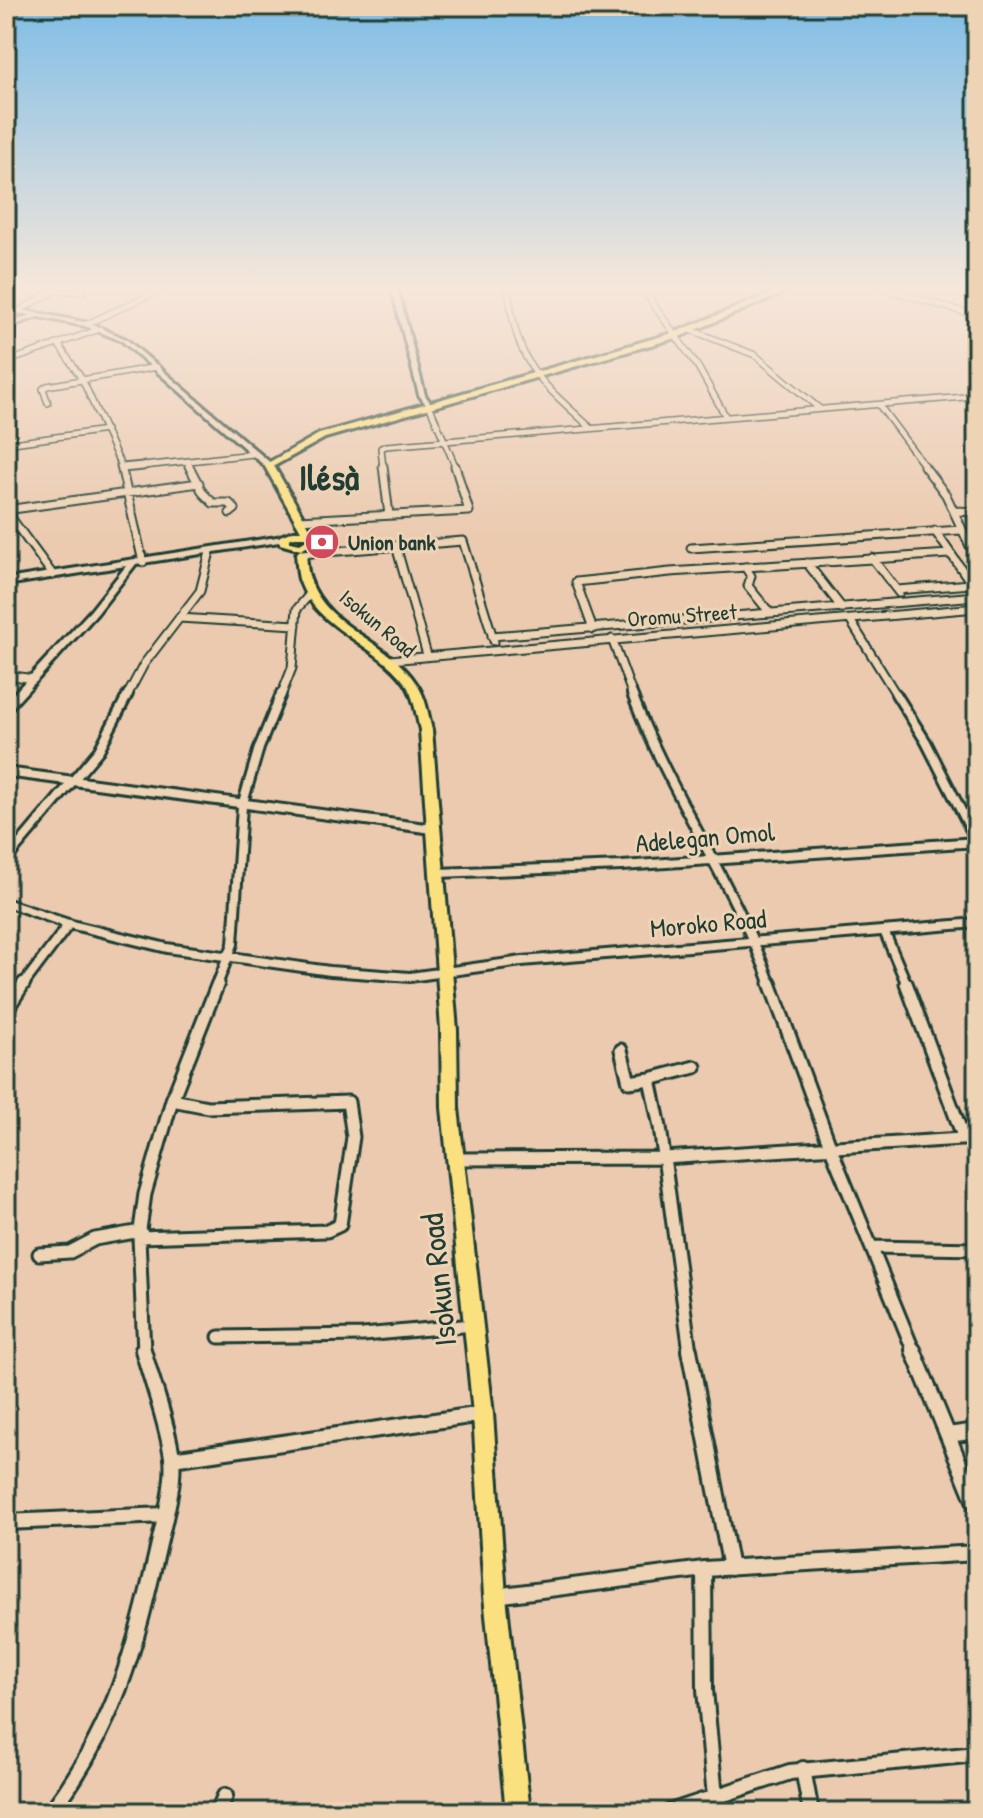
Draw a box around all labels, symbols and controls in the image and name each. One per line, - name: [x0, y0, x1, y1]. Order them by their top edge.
- district label: Iléṣà: [299, 452, 359, 501]
- bank icon: Union bank: [303, 523, 341, 561]
- place label: Union bank: [348, 527, 436, 557]
- street label: Isokun Road: [333, 582, 423, 664]
- street label: Oromu Street: [626, 596, 738, 634]
- street label: Adelegan Omol: [634, 813, 776, 861]
- street label: Moroko Road: [649, 900, 767, 946]
- street label: Isokun Road: [410, 1212, 466, 1348]

